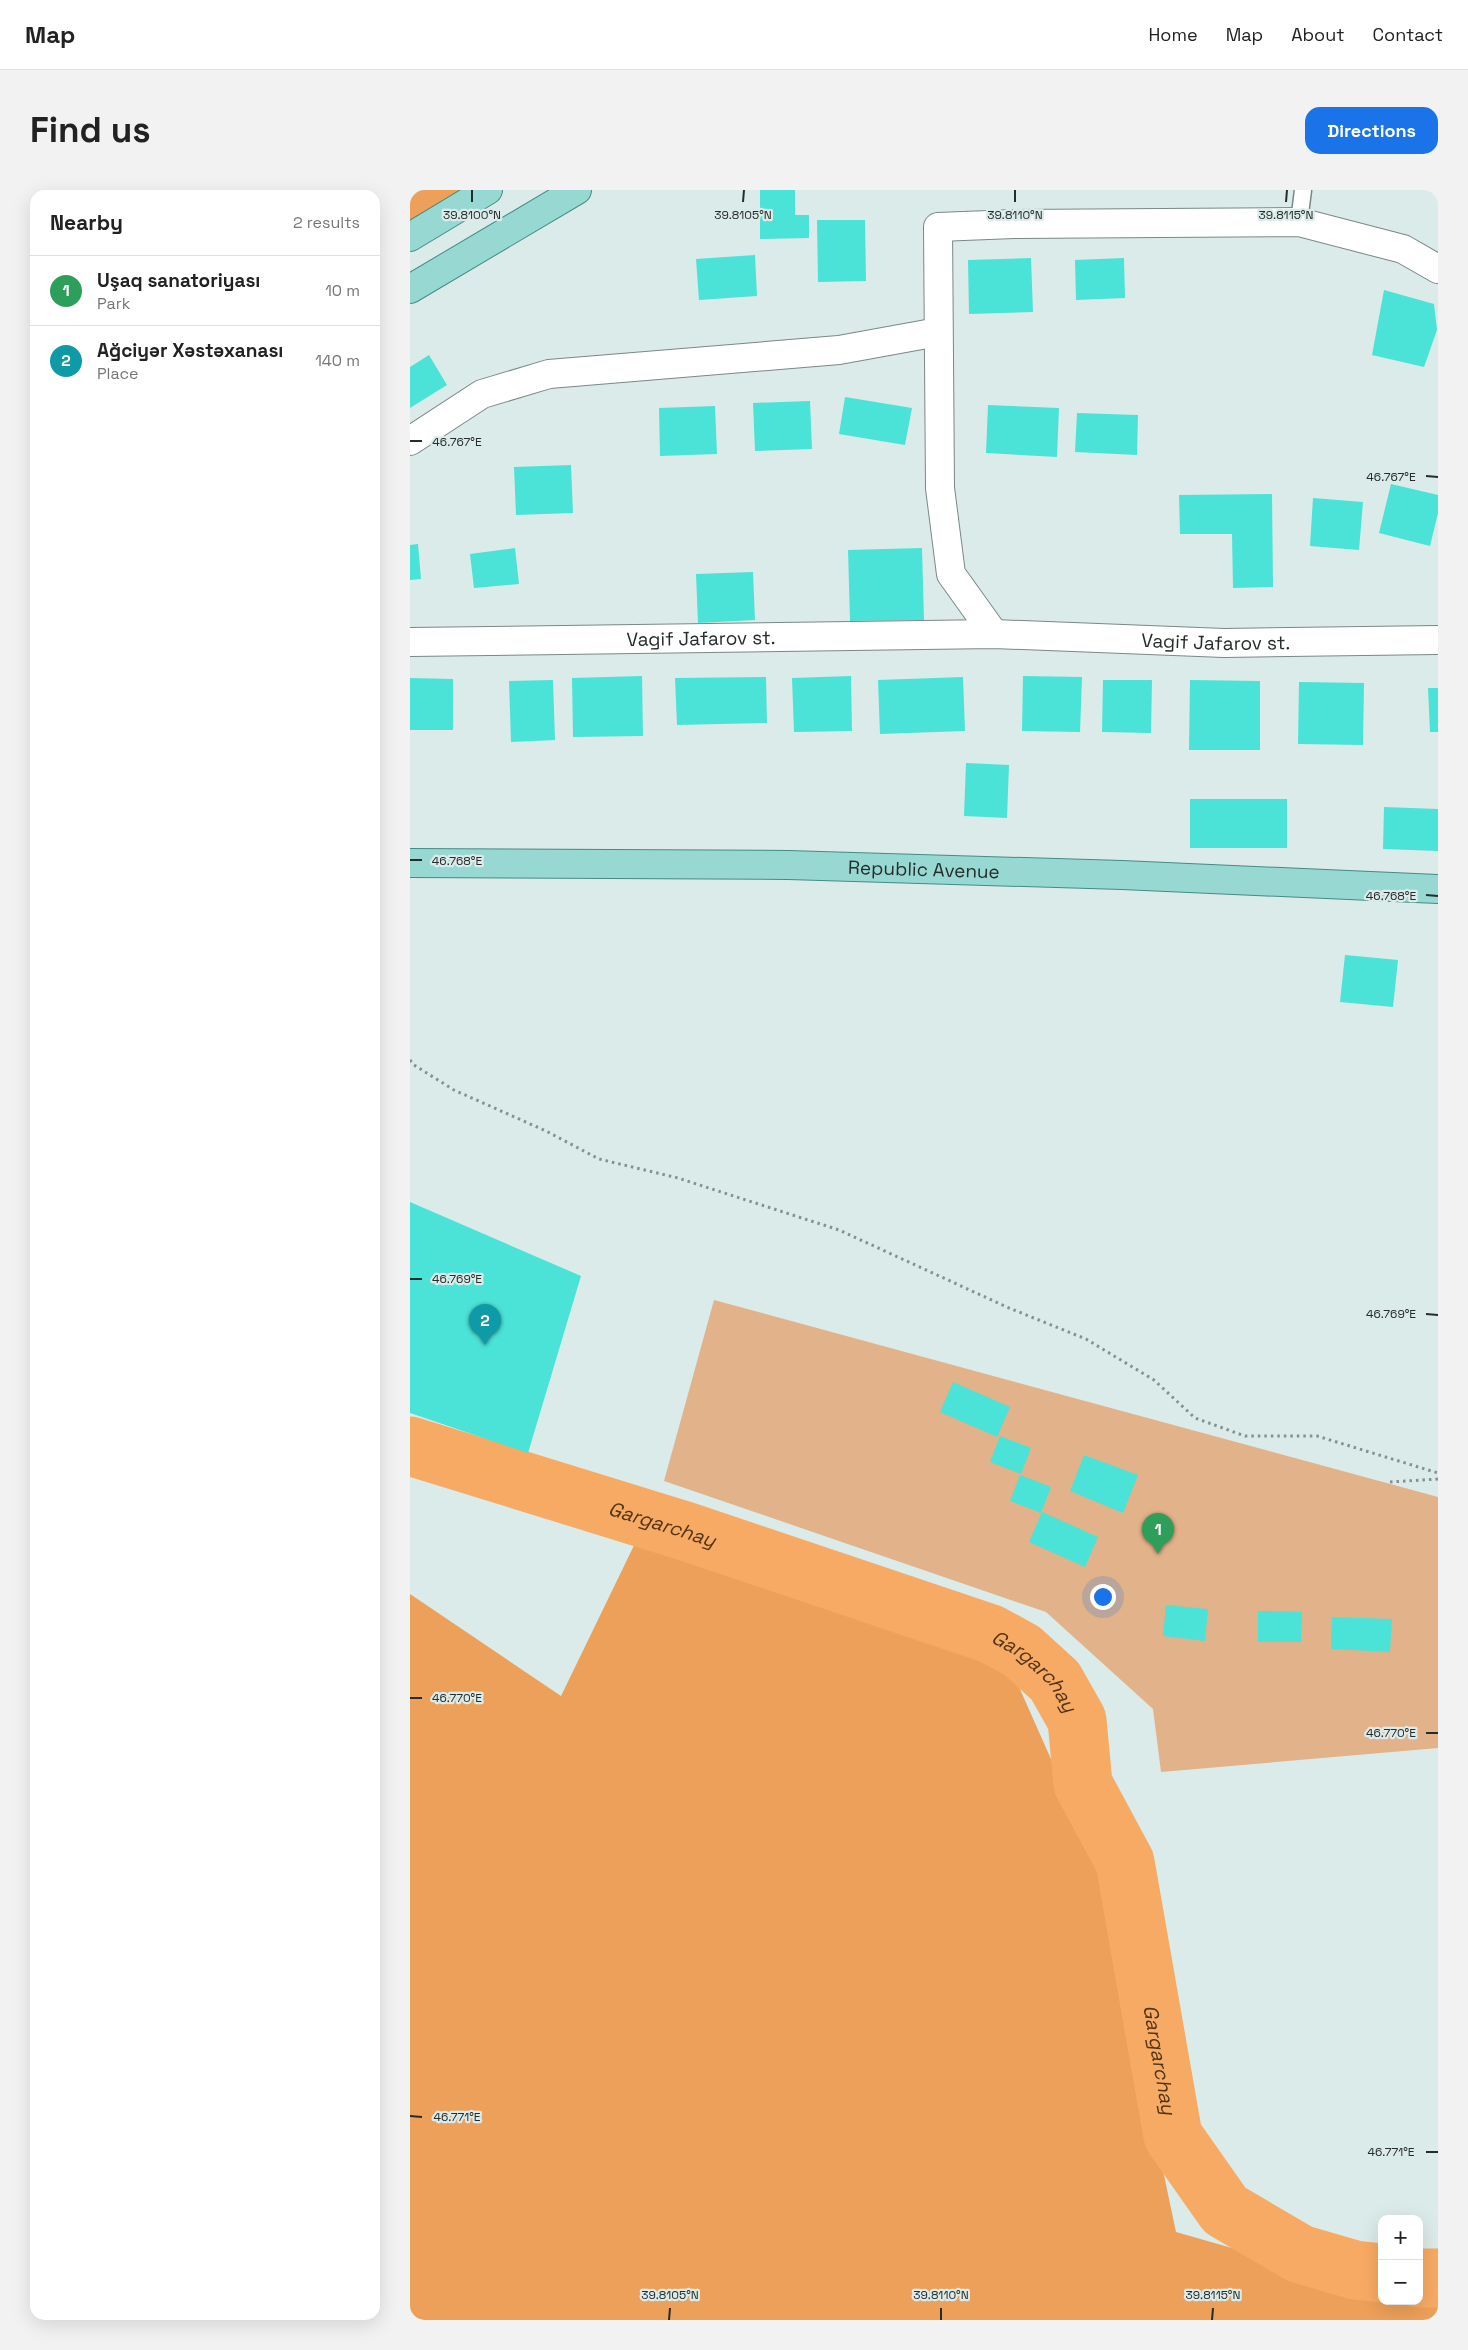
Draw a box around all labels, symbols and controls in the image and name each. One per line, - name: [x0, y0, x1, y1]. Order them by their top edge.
- text: Map: [25, 19, 75, 50]
- text: Home: [1149, 23, 1198, 46]
- text: Map: [1226, 23, 1263, 46]
- text: About: [1291, 23, 1345, 46]
- text: Contact: [1373, 23, 1443, 46]
- button: Directions: [1305, 107, 1438, 154]
- text: Find us: [30, 108, 151, 152]
- text: 39.8100°N: [443, 207, 501, 223]
- text: 39.8105°N: [714, 207, 772, 223]
- text: 39.8110°N: [987, 207, 1043, 223]
- text: 39.8115°N: [1259, 207, 1313, 223]
- text: Nearby: [50, 209, 123, 236]
- text: 2 results: [293, 212, 360, 233]
- text: Uşaq sanatoriyası: [97, 268, 260, 293]
- text: 1: [62, 280, 70, 301]
- text: 10 m: [325, 280, 360, 301]
- text: Park: [97, 293, 130, 314]
- text: Ağciyər Xəstəxanası: [97, 338, 283, 363]
- text: 2: [61, 350, 71, 371]
- text: 140 m: [315, 350, 360, 371]
- text: Place: [97, 363, 139, 384]
- text: 46.767°E: [432, 434, 482, 450]
- text: 46.767°E: [1366, 469, 1416, 485]
- street label: Vagif Jafarov st.: [626, 625, 776, 652]
- street label: Vagif Jafarov st.: [1141, 628, 1290, 656]
- text: 46.768°E: [432, 853, 482, 869]
- street label: Republic Avenue: [848, 855, 1000, 884]
- text: 46.768°E: [1366, 888, 1416, 904]
- text: 46.769°E: [432, 1271, 482, 1287]
- pin: 2: [469, 1304, 501, 1345]
- text: 46.769°E: [1366, 1306, 1416, 1322]
- water label: Gargarchay: [605, 1495, 721, 1554]
- pin: 1: [1142, 1513, 1174, 1554]
- your location: [1090, 1584, 1116, 1610]
- water label: Gargarchay: [987, 1624, 1084, 1718]
- text: 46.770°E: [432, 1690, 482, 1706]
- text: 46.770°E: [1366, 1725, 1416, 1741]
- water label: Gargarchay: [1137, 2003, 1182, 2118]
- text: 46.771°E: [433, 2109, 481, 2125]
- text: 46.771°E: [1367, 2144, 1415, 2160]
- map controls: [1378, 2215, 1423, 2305]
- button: +: [1378, 2215, 1423, 2260]
- button: −: [1378, 2260, 1423, 2305]
- text: 39.8105°N: [641, 2287, 699, 2303]
- text: 39.8110°N: [913, 2287, 969, 2303]
- text: 39.8115°N: [1186, 2287, 1240, 2303]

